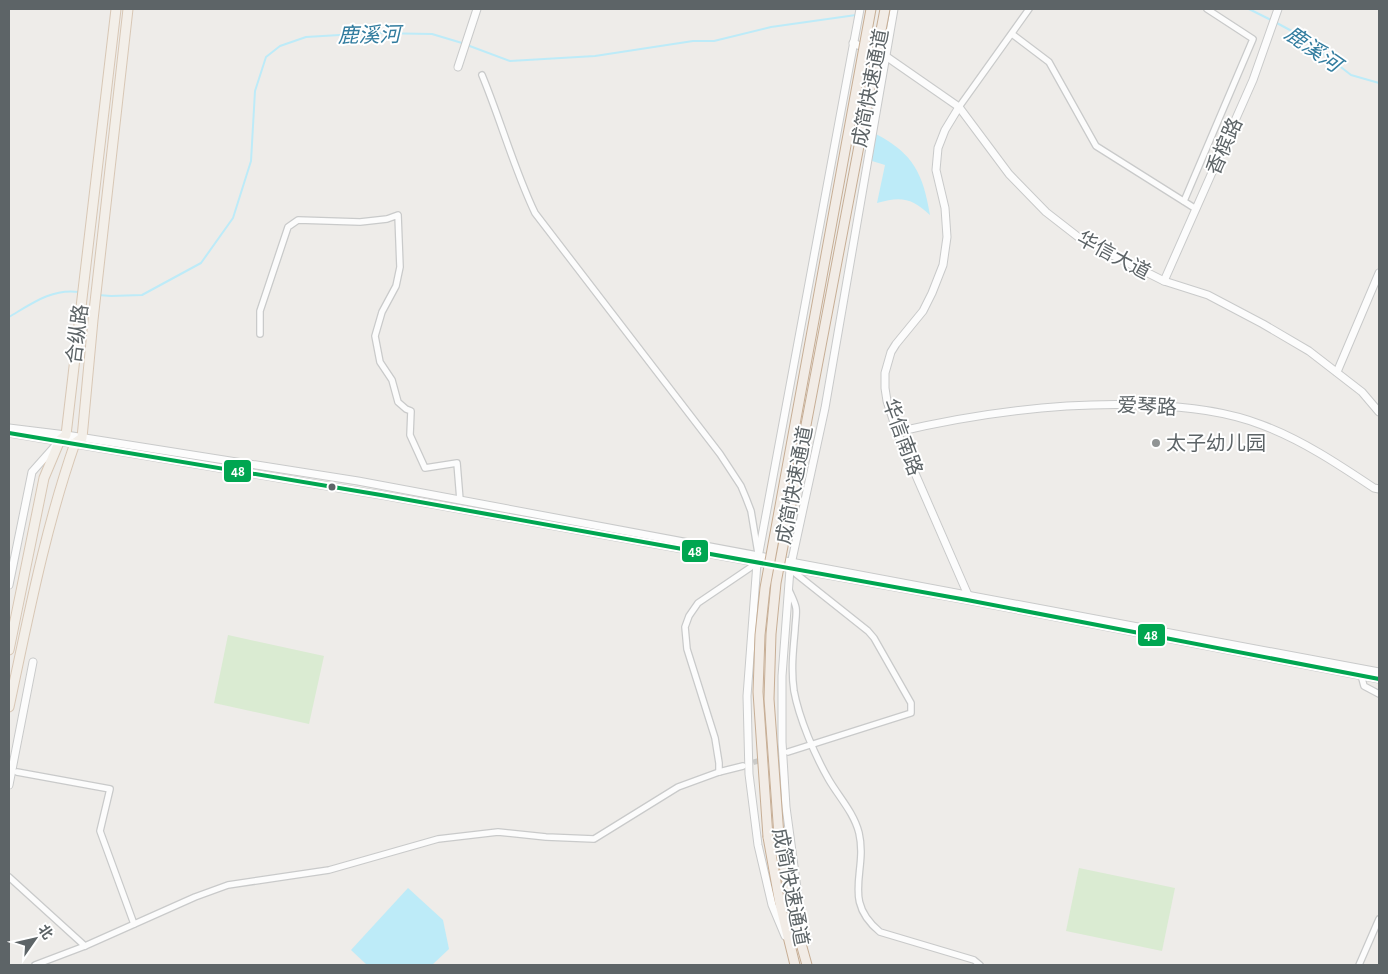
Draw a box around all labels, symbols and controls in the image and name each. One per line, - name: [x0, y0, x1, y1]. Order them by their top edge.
- water label: 鹿溪河: [1281, 22, 1348, 78]
- water label: 鹿溪河: [337, 23, 405, 47]
- street label: 成简快速通道: [849, 27, 892, 149]
- street label: 香槟路: [1203, 115, 1246, 178]
- street label: 华信大道: [1074, 227, 1154, 283]
- street label: 合纵路: [63, 303, 92, 365]
- street label: 爱琴路: [1116, 394, 1177, 419]
- street label: 华信南路: [879, 396, 926, 478]
- street label: 成简快速通道: [773, 424, 816, 546]
- place label: 太子幼儿园: [1166, 433, 1266, 454]
- marker: 太子幼儿园: [1150, 437, 1162, 449]
- line badge: 48: [223, 459, 252, 483]
- text: 48: [231, 465, 245, 479]
- unlabelled marker: [327, 482, 337, 492]
- line badge: 48: [681, 539, 709, 563]
- text: 48: [688, 545, 702, 559]
- line badge: 48: [1137, 623, 1166, 647]
- text: 48: [1144, 629, 1158, 643]
- street label: 成简快速通道: [769, 826, 812, 948]
- north arrow: [10, 914, 60, 964]
- text: 北: [35, 922, 55, 942]

